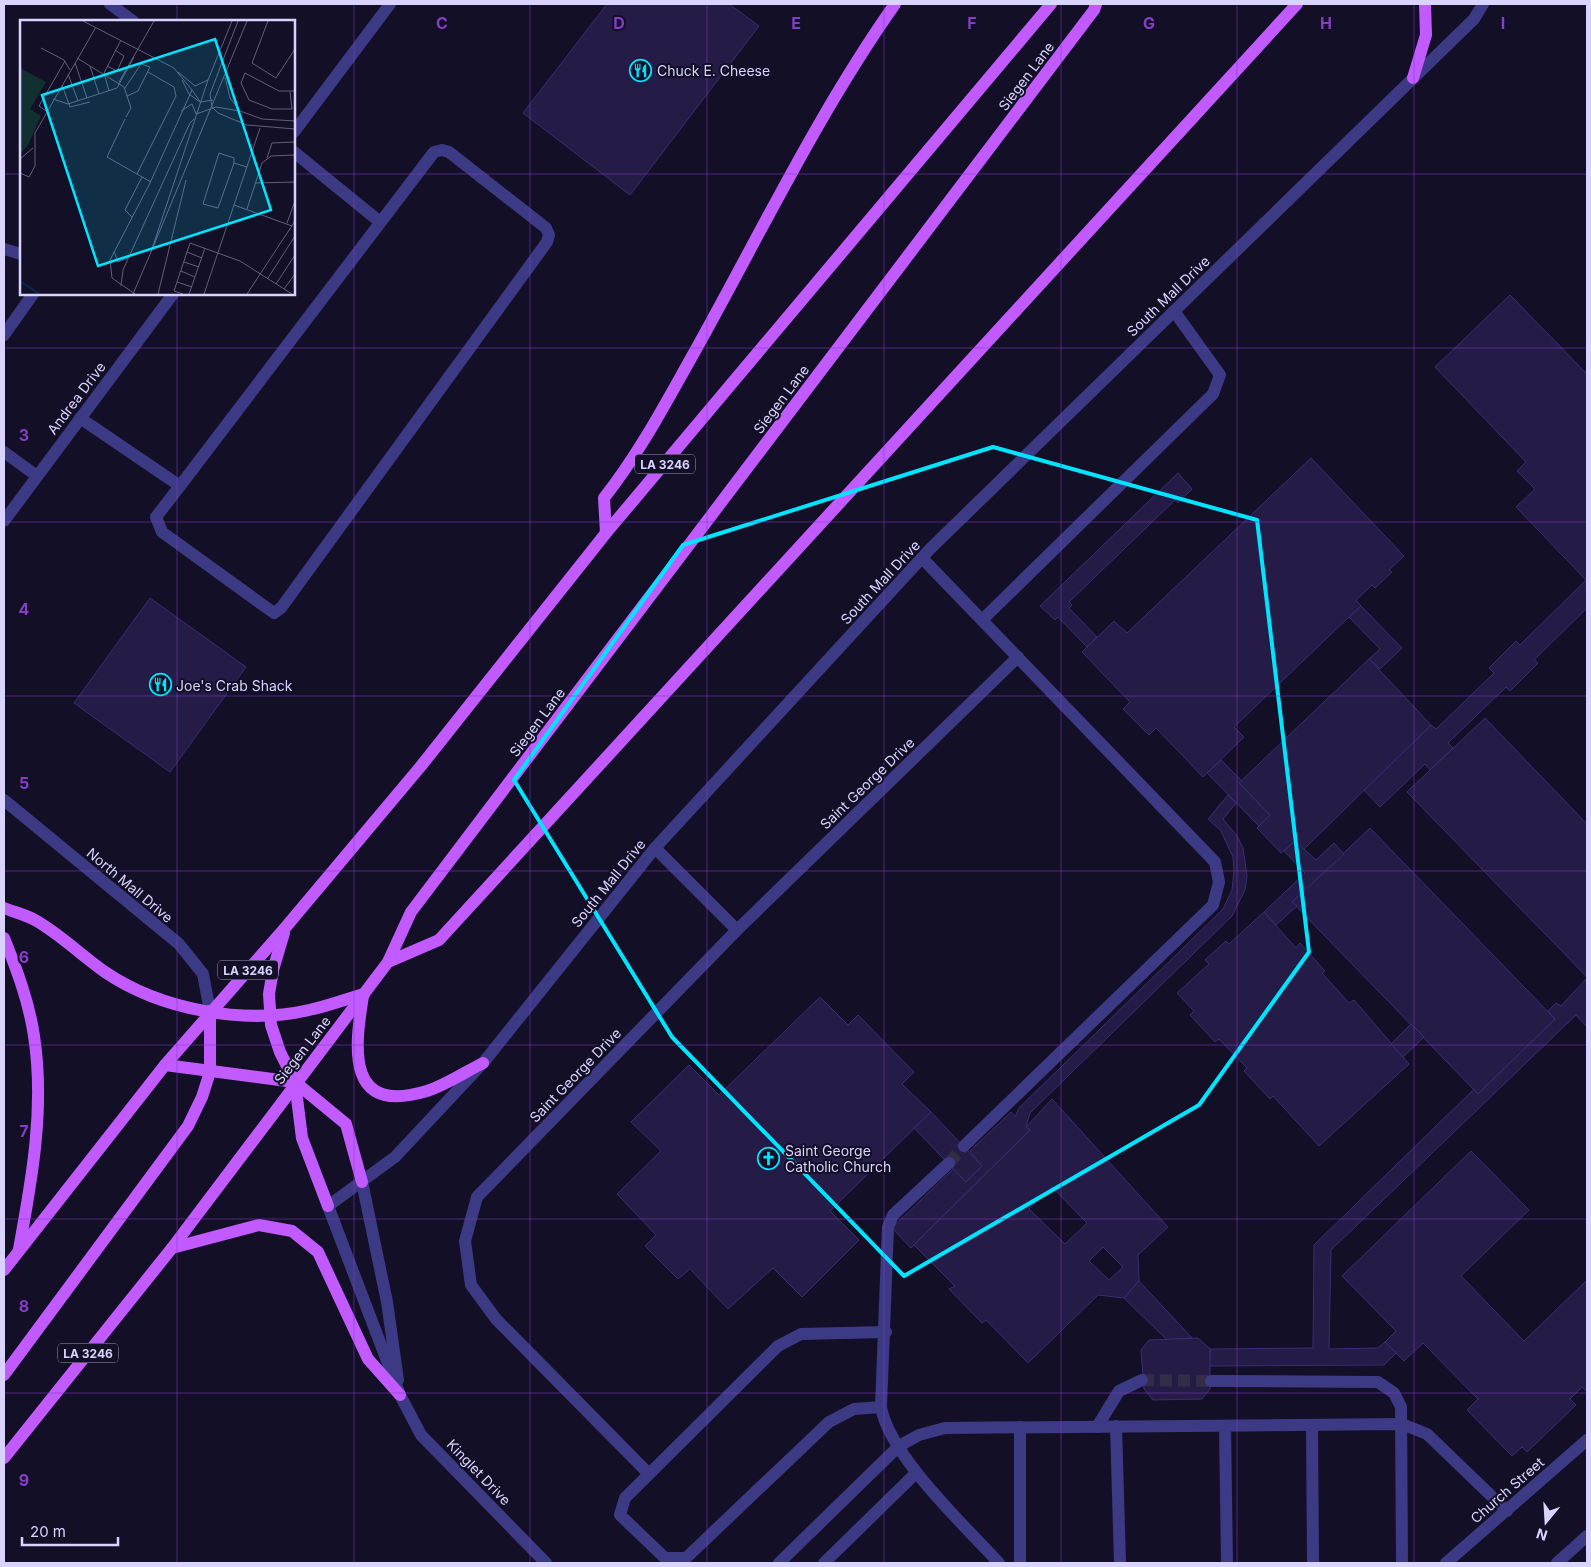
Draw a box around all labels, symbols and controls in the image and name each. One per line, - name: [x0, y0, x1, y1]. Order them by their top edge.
- text: C: [436, 13, 448, 33]
- text: D: [613, 13, 625, 33]
- text: E: [791, 13, 801, 33]
- text: F: [967, 13, 977, 33]
- text: G: [1143, 13, 1155, 33]
- text: H: [1320, 13, 1332, 33]
- text: I: [1501, 13, 1505, 33]
- inset map: [20, 20, 295, 295]
- street label: Siegen Lane: [995, 38, 1057, 114]
- restaurant icon: Chuck E. Cheese: [629, 58, 653, 82]
- place label: Chuck E. Cheese: [657, 62, 770, 79]
- street label: South Mall Drive: [1123, 252, 1213, 340]
- street label: Andrea Drive: [43, 358, 109, 438]
- street label: Siegen Lane: [750, 361, 812, 437]
- text: 3: [19, 425, 29, 445]
- road number: LA 3246: [635, 454, 695, 474]
- street label: South Mall Drive: [837, 537, 923, 627]
- text: 4: [19, 599, 30, 619]
- restaurant icon: Joe's Crab Shack: [148, 673, 172, 697]
- place label: Joe's Crab Shack: [176, 677, 293, 694]
- street label: Siegen Lane: [506, 684, 568, 760]
- street label: Saint George Drive: [816, 734, 918, 832]
- text: 5: [19, 773, 29, 793]
- street label: South Mall Drive: [567, 836, 649, 930]
- street label: North Mall Drive: [83, 844, 177, 926]
- text: 6: [19, 947, 29, 967]
- road number: LA 3246: [218, 960, 278, 980]
- street label: Siegen Lane: [270, 1013, 334, 1087]
- street label: Saint George Drive: [526, 1024, 624, 1126]
- text: 7: [19, 1121, 29, 1141]
- place label: Saint George Catholic Church: [785, 1142, 891, 1175]
- church icon: Saint George Catholic Church: [757, 1146, 781, 1170]
- text: 8: [19, 1296, 29, 1316]
- road number: LA 3246: [58, 1344, 118, 1362]
- street label: Kinglet Drive: [443, 1436, 515, 1508]
- street label: Church Street: [1467, 1453, 1547, 1526]
- text: 9: [19, 1470, 29, 1490]
- north arrow: [1521, 1497, 1571, 1547]
- scale bar: [22, 1514, 119, 1546]
- text: 20 m: [30, 1522, 66, 1541]
- text: N: [1534, 1525, 1550, 1545]

